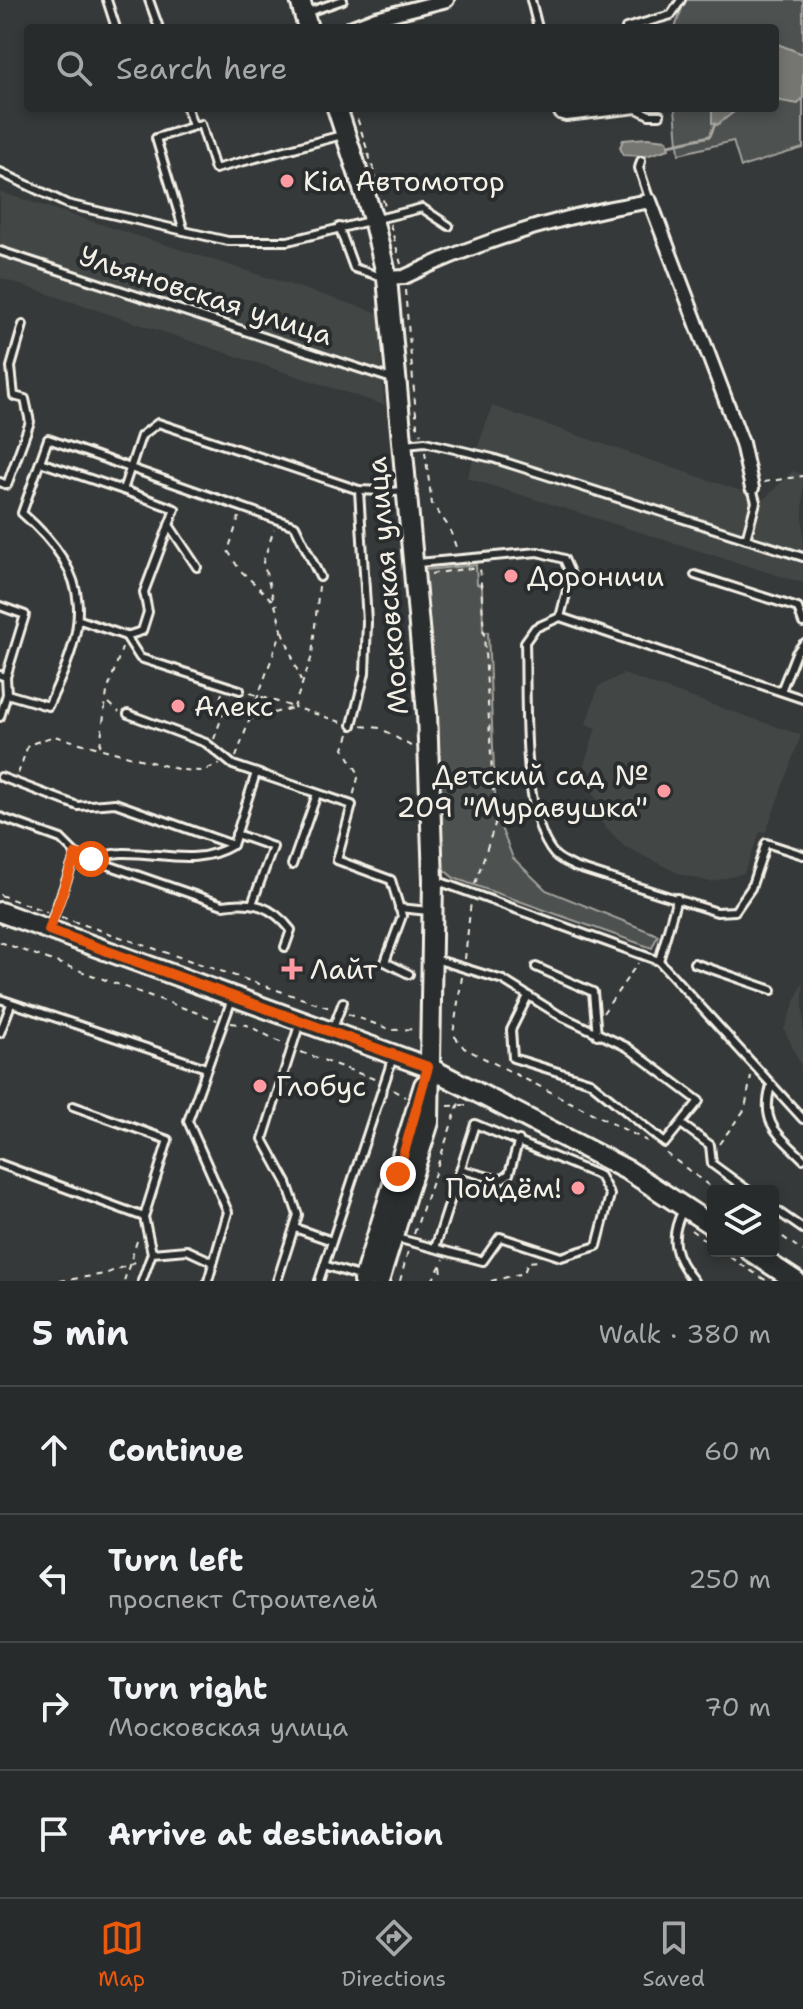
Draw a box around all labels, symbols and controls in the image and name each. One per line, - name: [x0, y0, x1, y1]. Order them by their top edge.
- search box: [24, 24, 779, 112]
- icon: search: [52, 46, 96, 90]
- text: Search here: [116, 48, 287, 89]
- place label: Kia Автомотор: [303, 162, 505, 200]
- marker: Kia Автомотор: [278, 172, 296, 190]
- street label: Ульяновская улица: [74, 236, 338, 354]
- street label: Московская улица: [357, 455, 417, 717]
- place label: Дороничи: [527, 557, 664, 595]
- marker: Дороничи: [502, 567, 520, 585]
- place label: Алекс: [194, 687, 274, 725]
- marker: Алекс: [169, 697, 187, 715]
- place label: Детский сад № 209 "Муравушка": [396, 756, 648, 826]
- marker: Детский сад № 209 "Муравушка": [655, 782, 673, 800]
- route start: [73, 841, 109, 877]
- place label: Лайт: [310, 950, 378, 988]
- marker: Лайт: [281, 958, 303, 980]
- place label: Глобус: [276, 1067, 366, 1105]
- marker: Глобус: [251, 1077, 269, 1095]
- route end: [380, 1156, 416, 1192]
- place label: Пойдём!: [446, 1169, 562, 1207]
- marker: Пойдём!: [569, 1179, 587, 1197]
- map controls: [707, 1185, 779, 1257]
- button: layers: [707, 1185, 779, 1257]
- text: 5 min: [32, 1310, 129, 1356]
- text: Walk · 380 m: [598, 1316, 771, 1351]
- icon: ahead: [32, 1428, 76, 1472]
- text: Continue: [108, 1430, 244, 1471]
- text: 60 m: [704, 1433, 771, 1468]
- text: Turn left: [108, 1540, 243, 1581]
- icon: left: [32, 1556, 76, 1600]
- text: 250 m: [688, 1561, 771, 1596]
- text: проспект Строителей: [108, 1581, 378, 1616]
- text: Turn right: [108, 1668, 267, 1709]
- icon: right: [32, 1684, 76, 1728]
- text: 70 m: [704, 1689, 771, 1724]
- text: Московская улица: [108, 1709, 348, 1744]
- icon: arrive: [32, 1812, 76, 1856]
- text: Arrive at destination: [108, 1814, 443, 1855]
- tab: Map: [98, 1916, 145, 1993]
- tab: Directions: [341, 1916, 446, 1993]
- tab: Saved: [642, 1916, 705, 1993]

